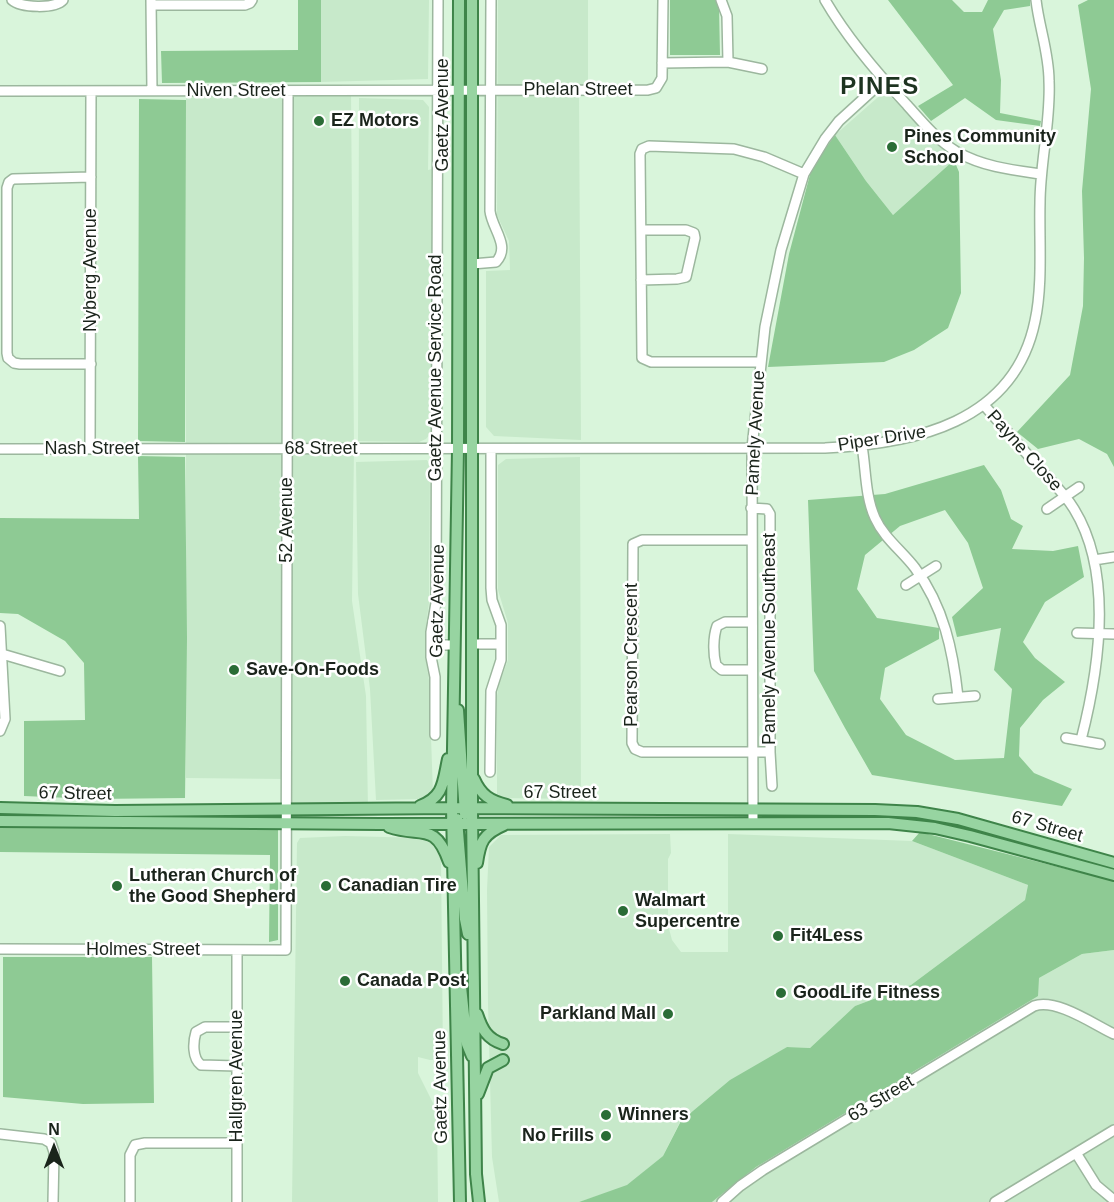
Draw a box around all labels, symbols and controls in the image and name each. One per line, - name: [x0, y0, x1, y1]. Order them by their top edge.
- street label: Gaetz Avenue: [432, 58, 454, 172]
- district label: PINES: [840, 73, 920, 101]
- street label: Phelan Street: [523, 79, 633, 101]
- street label: Niven Street: [186, 80, 286, 102]
- place label: EZ Motors: [331, 110, 419, 132]
- marker: EZ Motors: [312, 114, 326, 128]
- place label: Pines Community School: [904, 126, 1056, 168]
- marker: Pines Community School: [885, 140, 899, 154]
- street label: Nyberg Avenue: [80, 208, 102, 332]
- street label: Gaetz Avenue Service Road: [425, 255, 447, 481]
- street label: Pamely Avenue: [742, 370, 770, 496]
- street label: Payne Close: [982, 406, 1066, 496]
- street label: Piper Drive: [836, 421, 928, 457]
- street label: Nash Street: [44, 438, 140, 460]
- street label: 68 Street: [284, 438, 358, 460]
- street label: 52 Avenue: [276, 477, 298, 563]
- street label: Pamely Avenue Southeast: [759, 533, 781, 745]
- street label: Gaetz Avenue: [426, 544, 450, 658]
- street label: Pearson Crescent: [621, 583, 643, 727]
- place label: Save-On-Foods: [246, 659, 379, 681]
- marker: Save-On-Foods: [227, 663, 241, 677]
- street label: 67 Street: [523, 782, 597, 804]
- street label: 67 Street: [38, 783, 112, 805]
- street label: 67 Street: [1009, 807, 1085, 847]
- place label: Lutheran Church of the Good Shepherd: [129, 865, 296, 908]
- place label: Canadian Tire: [338, 875, 457, 897]
- marker: Lutheran Church of the Good Shepherd: [110, 879, 124, 893]
- marker: Canadian Tire: [319, 879, 333, 893]
- place label: Walmart Supercentre: [635, 890, 740, 932]
- marker: Walmart Supercentre: [616, 904, 630, 918]
- place label: Fit4Less: [790, 925, 863, 947]
- marker: Fit4Less: [771, 929, 785, 943]
- street label: Holmes Street: [86, 939, 200, 961]
- place label: Canada Post: [357, 970, 466, 992]
- marker: Canada Post: [338, 974, 352, 988]
- place label: GoodLife Fitness: [793, 982, 940, 1004]
- marker: GoodLife Fitness: [774, 986, 788, 1000]
- place label: Parkland Mall: [540, 1003, 656, 1025]
- marker: Parkland Mall: [661, 1007, 675, 1021]
- street label: Hallgren Avenue: [226, 1010, 248, 1142]
- street label: Gaetz Avenue: [429, 1030, 453, 1144]
- street label: 63 Street: [844, 1071, 918, 1127]
- place label: Winners: [618, 1104, 689, 1126]
- marker: Winners: [599, 1108, 613, 1122]
- north arrow: [24, 1118, 84, 1178]
- text: N: [48, 1121, 60, 1138]
- place label: No Frills: [522, 1125, 594, 1147]
- marker: No Frills: [599, 1129, 613, 1143]

